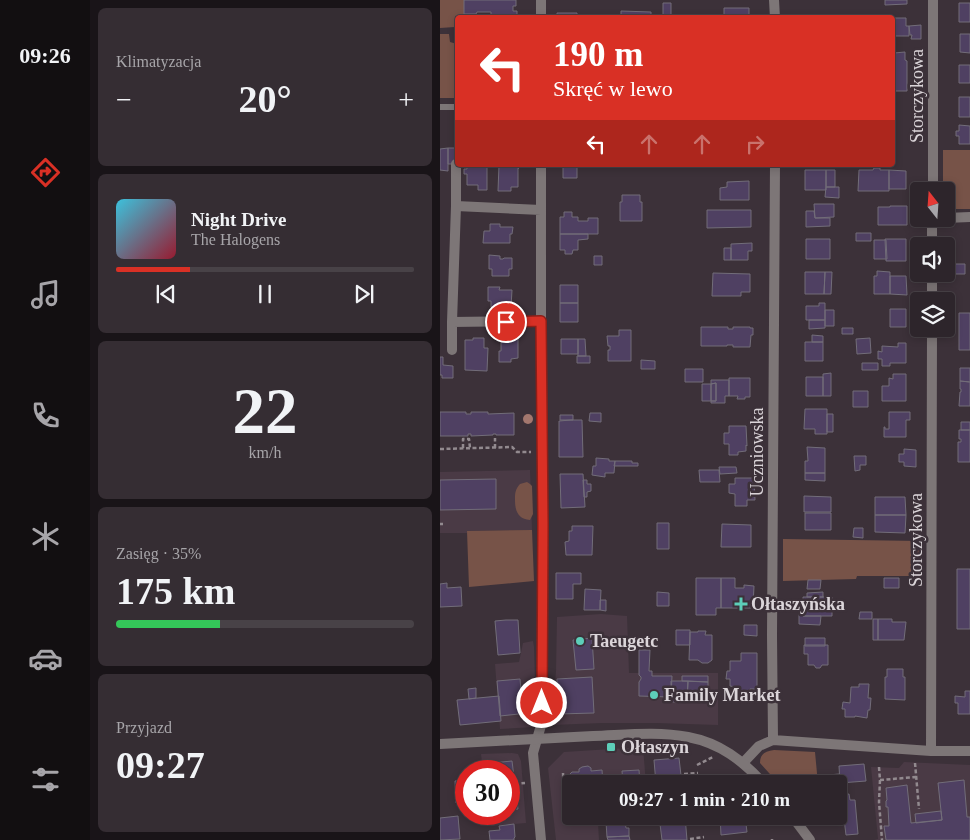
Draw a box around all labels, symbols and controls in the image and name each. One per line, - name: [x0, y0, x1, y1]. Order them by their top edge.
- icon: left: [470, 35, 535, 100]
- text: 190 m: [553, 35, 643, 74]
- text: 09:26: [19, 43, 71, 68]
- street label: Storczykowa: [907, 49, 927, 143]
- text: Klimatyzacja: [116, 53, 201, 70]
- text: Skręć w lewo: [553, 76, 673, 101]
- text: 20°: [238, 78, 292, 120]
- text: −: [116, 84, 132, 115]
- text: +: [398, 84, 414, 115]
- icon: left: [582, 130, 610, 158]
- icon: ahead: [635, 130, 663, 158]
- icon: ahead: [688, 130, 716, 158]
- icon: right: [741, 130, 769, 158]
- icon: directions: [28, 155, 63, 190]
- north arrow: [910, 182, 955, 228]
- map controls: [910, 182, 955, 337]
- text: Night Drive: [191, 209, 287, 230]
- text: The Halogens: [191, 231, 280, 248]
- button: sound: [910, 237, 955, 282]
- icon: music: [28, 277, 63, 312]
- icon: previous: [152, 280, 180, 308]
- icon: pause: [251, 280, 279, 308]
- icon: next: [350, 280, 378, 308]
- button: layers: [910, 292, 955, 337]
- pin: [485, 301, 527, 343]
- icon: arrive: [492, 308, 520, 336]
- text: 22: [233, 375, 298, 447]
- icon: phone: [28, 398, 63, 433]
- street label: Uczniowska: [747, 408, 767, 496]
- text: km/h: [249, 444, 281, 461]
- street label: Storczykowa: [906, 493, 926, 587]
- icon: climate: [28, 519, 63, 554]
- text: Zasięg · 35%: [116, 545, 201, 562]
- text: 175 km: [116, 570, 235, 612]
- place label: Ołtaszyńska: [751, 594, 845, 614]
- marker: Ołtaszyńska: [735, 598, 747, 610]
- place label: Taeugetc: [590, 631, 658, 651]
- marker: Taeugetc: [574, 635, 586, 647]
- icon: car: [28, 641, 63, 676]
- position arrow: [515, 676, 567, 728]
- place label: Family Market: [664, 685, 780, 705]
- marker: Family Market: [648, 689, 660, 701]
- text: Przyjazd: [116, 719, 172, 736]
- place label: Ołtaszyn: [621, 737, 689, 757]
- marker: Ołtaszyn: [605, 741, 617, 753]
- text: 09:27: [116, 744, 205, 786]
- speed limit sign: 30: [455, 760, 520, 825]
- icon: filters: [28, 762, 63, 797]
- text: 09:27 · 1 min · 210 m: [619, 789, 790, 810]

